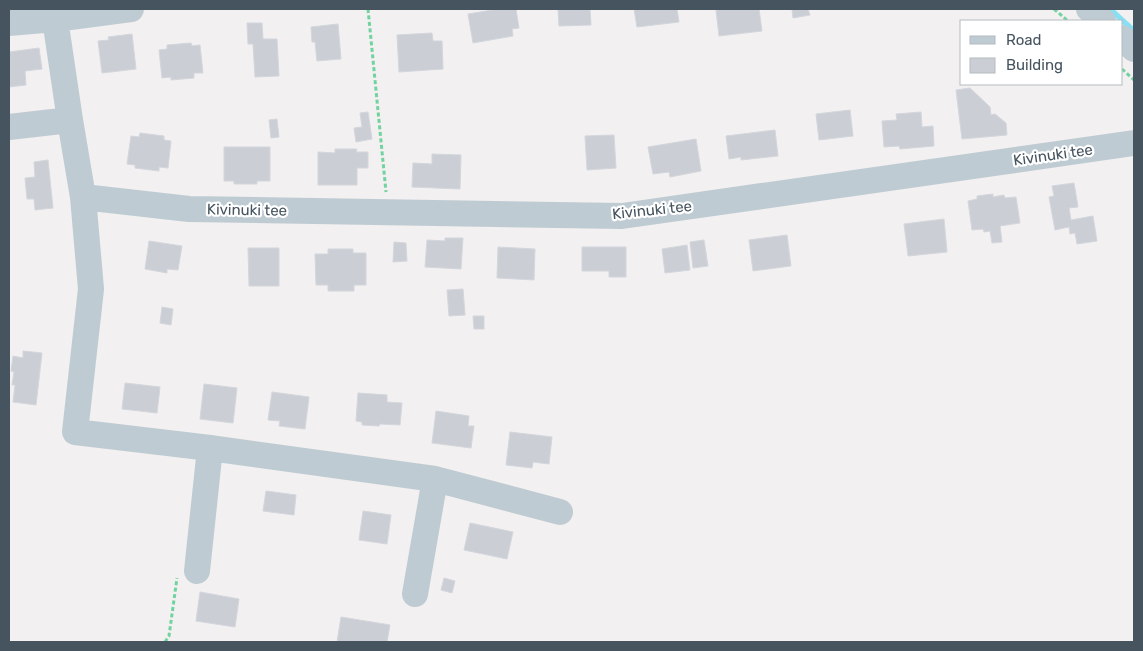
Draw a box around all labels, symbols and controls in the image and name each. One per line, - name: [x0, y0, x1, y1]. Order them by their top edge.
- legend: [960, 20, 1123, 85]
- text: Road: [1006, 31, 1042, 49]
- text: Building: [1006, 56, 1063, 74]
- street label: Kivinuki tee: [1012, 141, 1094, 169]
- street label: Kivinuki tee: [611, 197, 693, 223]
- street label: Kivinuki tee: [207, 200, 287, 220]

